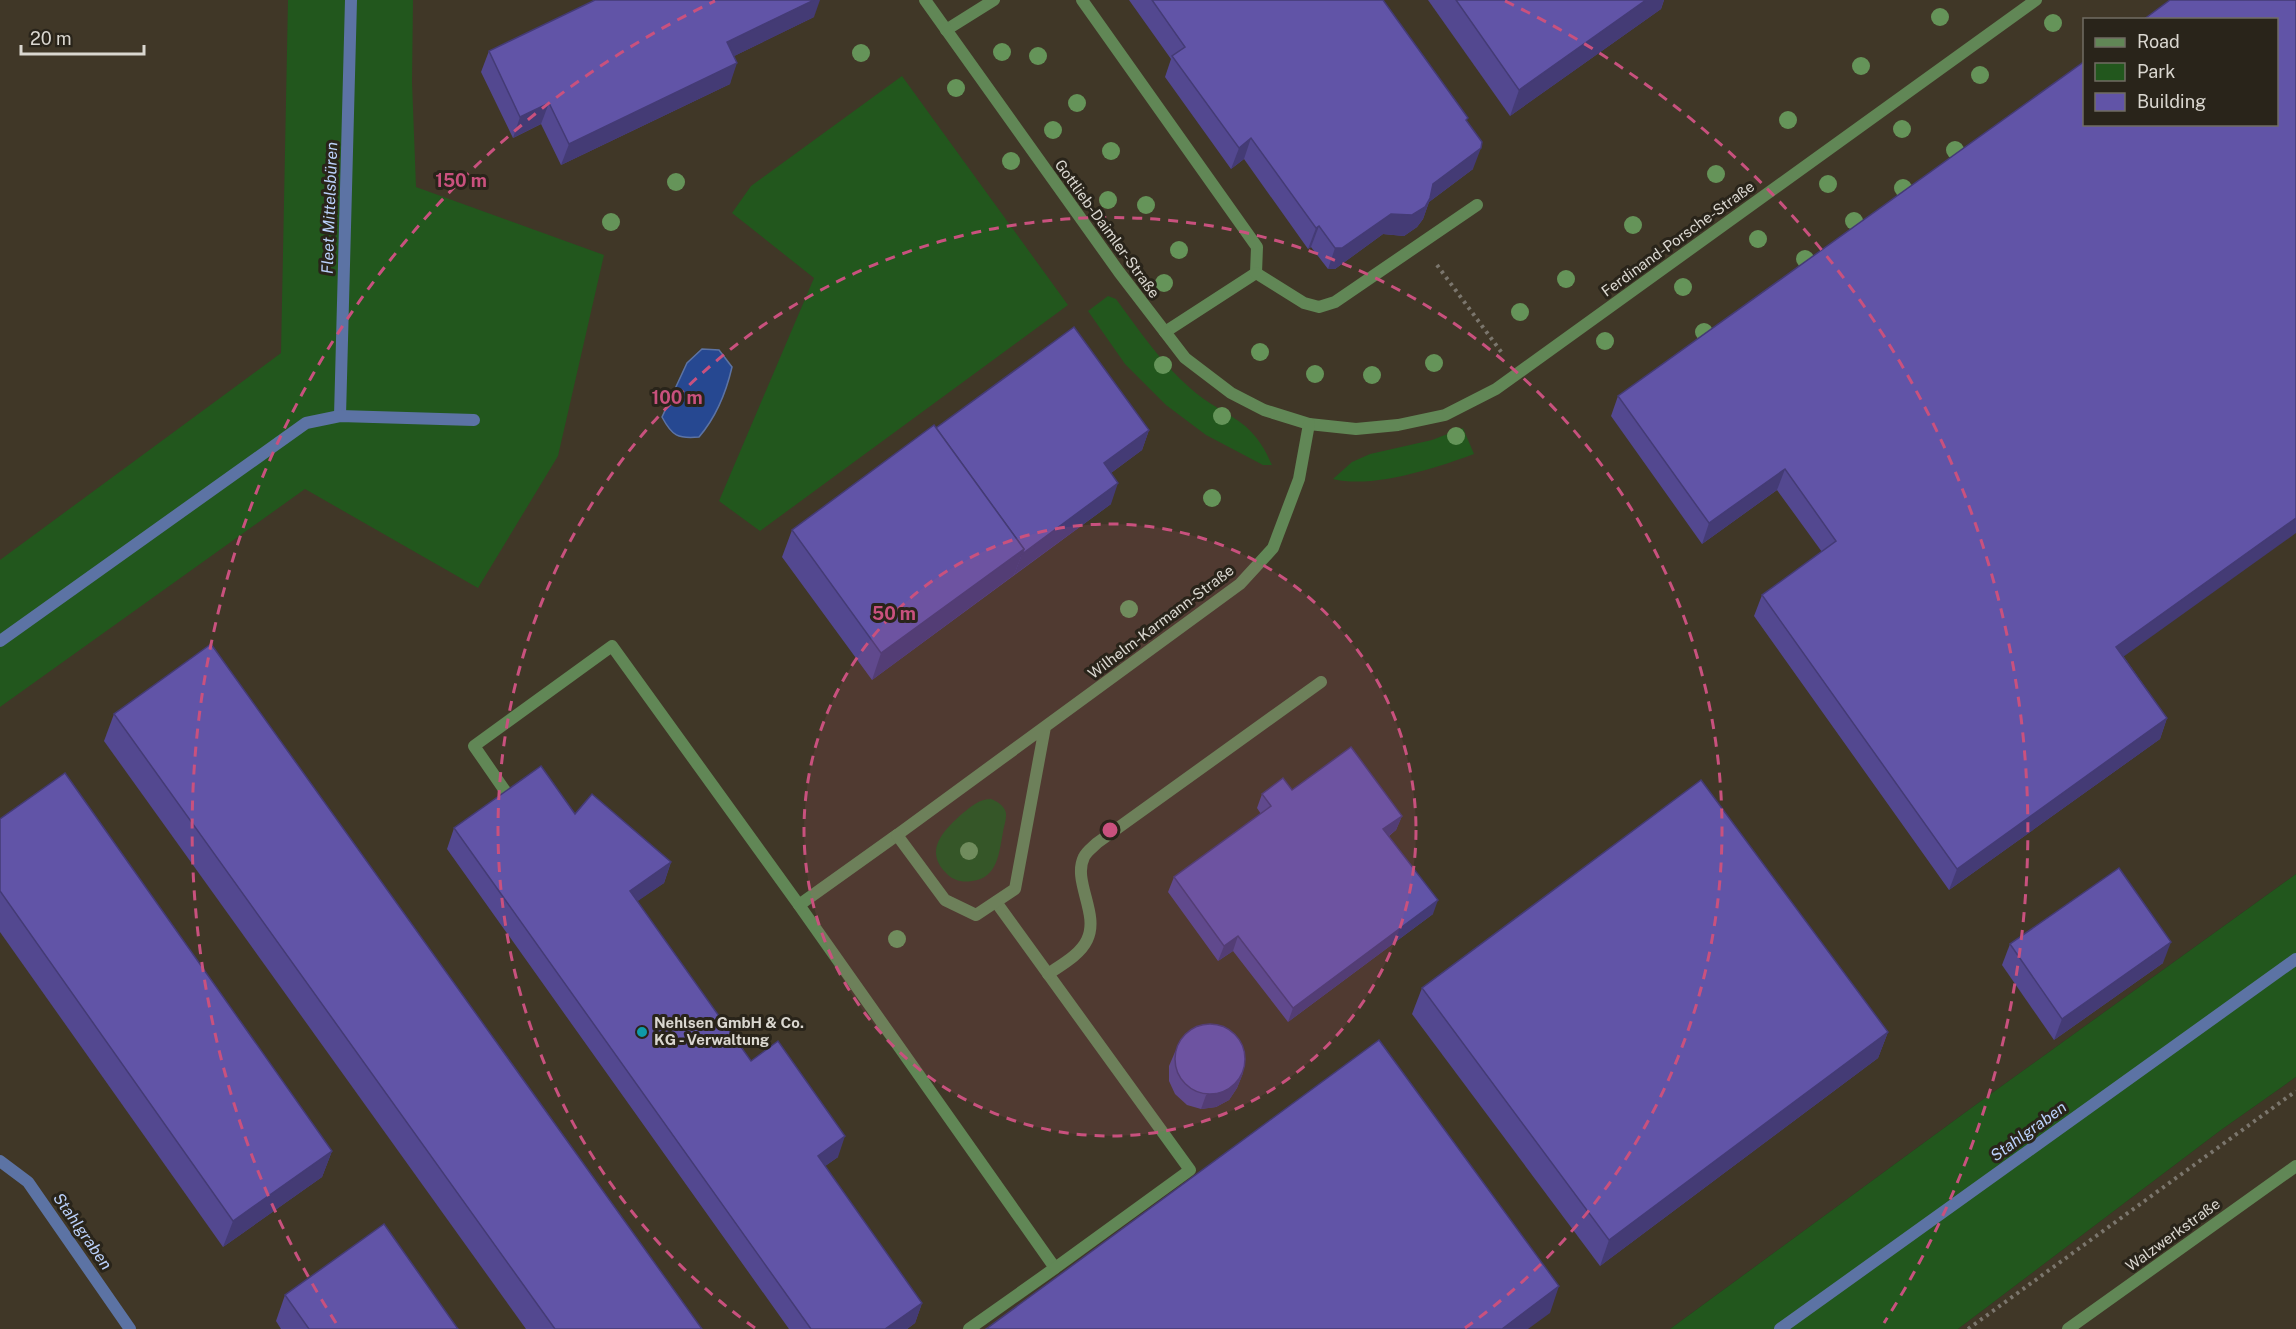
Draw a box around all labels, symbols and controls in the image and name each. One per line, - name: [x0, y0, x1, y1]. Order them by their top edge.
- scale bar: [21, 18, 144, 56]
- legend: [2083, 18, 2278, 126]
- text: 20 m: [30, 28, 72, 49]
- text: Road: [2137, 31, 2180, 52]
- text: Park: [2137, 61, 2175, 82]
- text: Building: [2137, 91, 2206, 112]
- water label: Fleet Mittelsbüren: [318, 142, 341, 274]
- street label: Gottlieb-Daimler-Straße: [1051, 156, 1163, 301]
- text: 150 m: [435, 170, 487, 191]
- street label: Ferdinand-Porsche-Straße: [1598, 177, 1757, 300]
- text: 100 m: [651, 387, 703, 408]
- street label: Wilhelm-Karmann-Straße: [1085, 561, 1237, 682]
- text: 50 m: [872, 603, 916, 624]
- centre of rings: [1100, 820, 1120, 840]
- place label: Nehlsen GmbH & Co. KG - Verwaltung: [654, 1014, 804, 1048]
- marker: Nehlsen GmbH & Co. KG - Verwaltung: [635, 1025, 649, 1039]
- water label: Stahlgraben: [1987, 1097, 2070, 1165]
- water label: Stahlgraben: [49, 1189, 116, 1273]
- street label: Walzwerkstraße: [2122, 1195, 2223, 1274]

